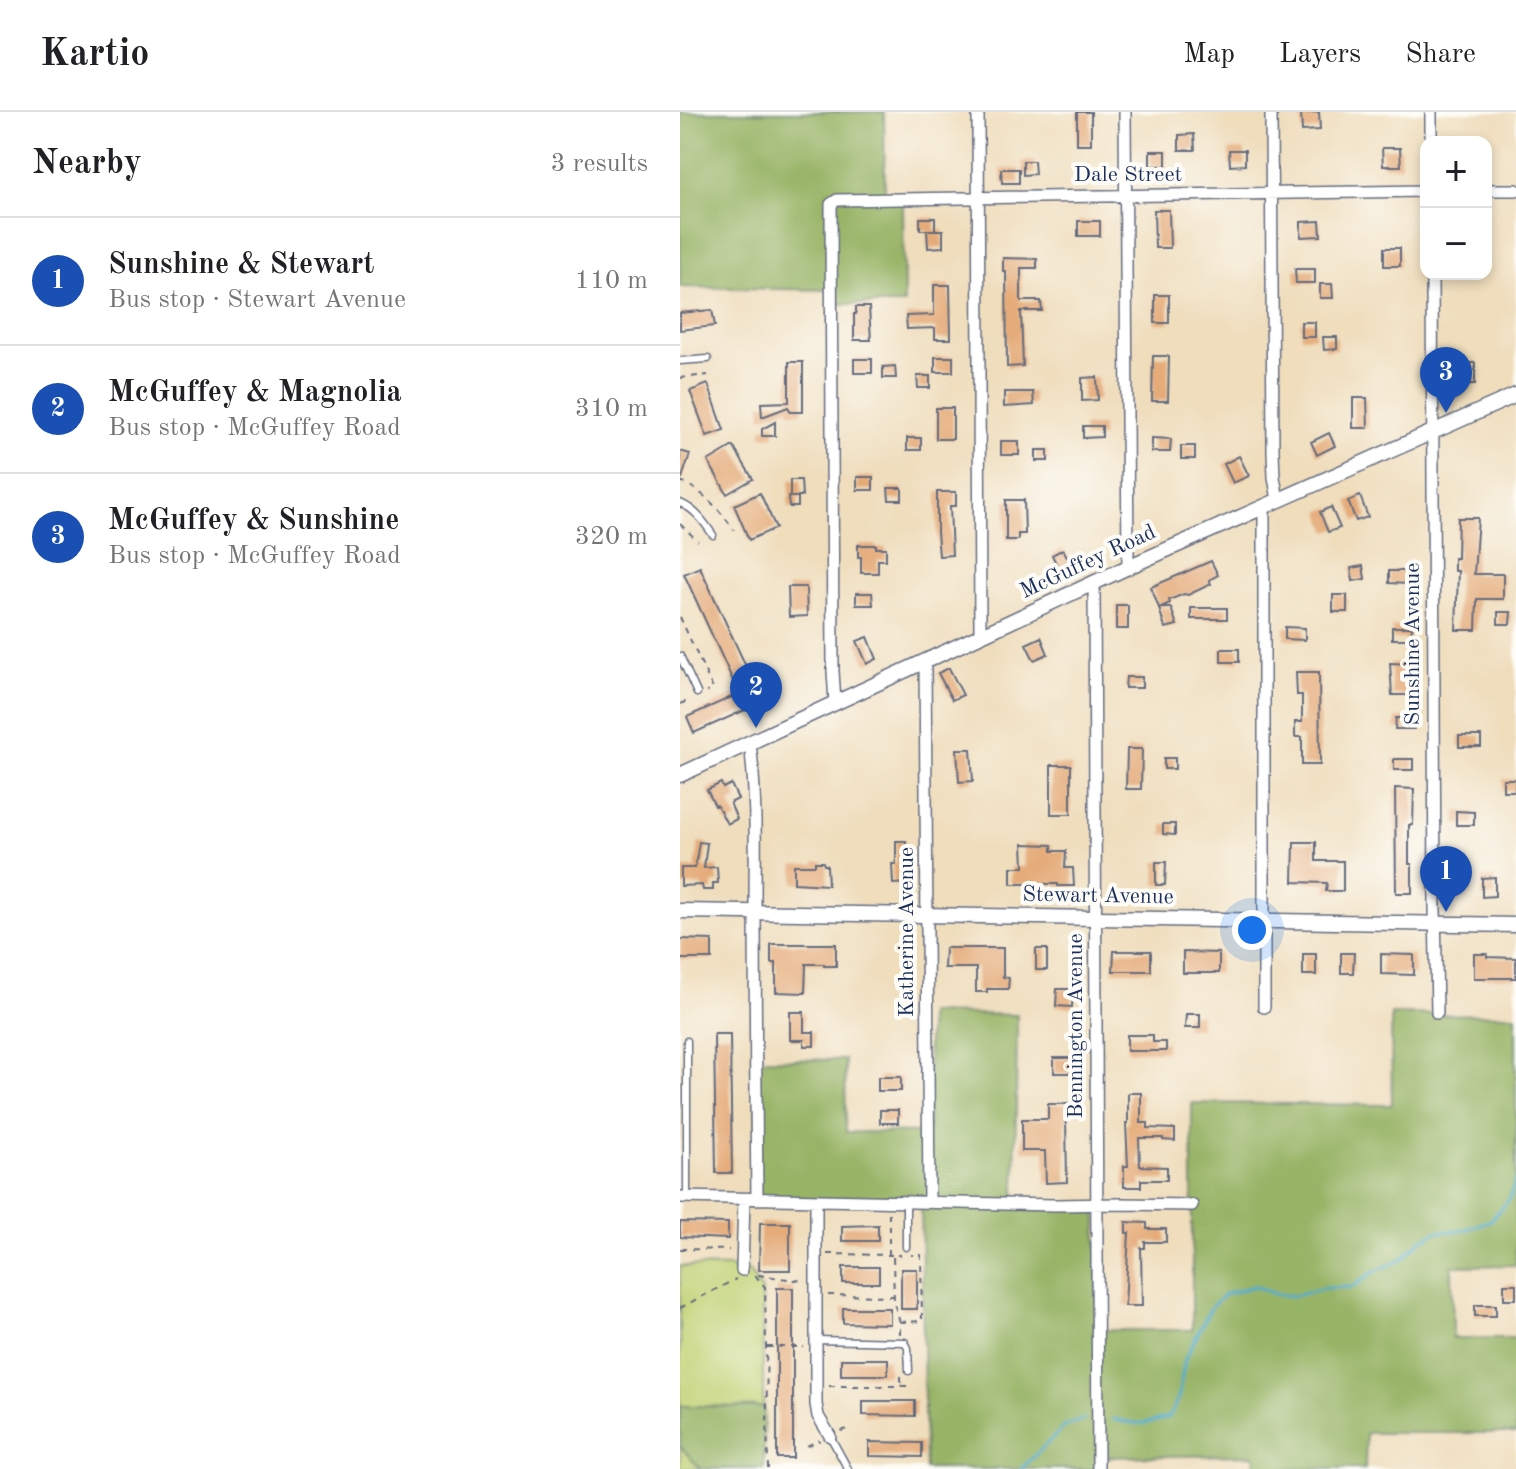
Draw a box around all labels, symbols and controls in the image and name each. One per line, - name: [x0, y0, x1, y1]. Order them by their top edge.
- text: Kartio: [40, 36, 149, 74]
- text: Map: [1183, 41, 1235, 69]
- text: Layers: [1279, 41, 1361, 69]
- text: Share: [1405, 41, 1476, 69]
- map controls: [1420, 136, 1492, 280]
- button: +: [1420, 136, 1492, 208]
- text: Nearby: [32, 147, 142, 181]
- text: 3 results: [550, 151, 648, 177]
- street label: Dale Street: [1074, 164, 1182, 186]
- button: −: [1420, 208, 1492, 280]
- text: Sunshine & Stewart: [108, 250, 374, 280]
- text: 1: [50, 268, 66, 294]
- text: 110 m: [575, 268, 648, 294]
- text: Bus stop · Stewart Avenue: [108, 287, 406, 313]
- pin: 3: [1420, 347, 1472, 413]
- text: McGuffey & Magnolia: [108, 378, 402, 408]
- text: 2: [50, 396, 66, 422]
- text: 310 m: [575, 396, 648, 422]
- text: Bus stop · McGuffey Road: [108, 415, 401, 441]
- text: McGuffey & Sunshine: [108, 506, 399, 536]
- street label: McGuffey Road: [1017, 521, 1159, 603]
- text: 3: [50, 524, 66, 550]
- text: 320 m: [575, 524, 648, 550]
- text: Bus stop · McGuffey Road: [108, 543, 401, 569]
- street label: Sunshine Avenue: [1402, 563, 1424, 725]
- pin: 2: [730, 662, 782, 728]
- pin: 1: [1420, 846, 1472, 912]
- street label: Katherine Avenue: [896, 847, 918, 1017]
- street label: Stewart Avenue: [1022, 884, 1174, 908]
- your location: [1232, 910, 1272, 950]
- street label: Bennington Avenue: [1065, 933, 1087, 1119]

